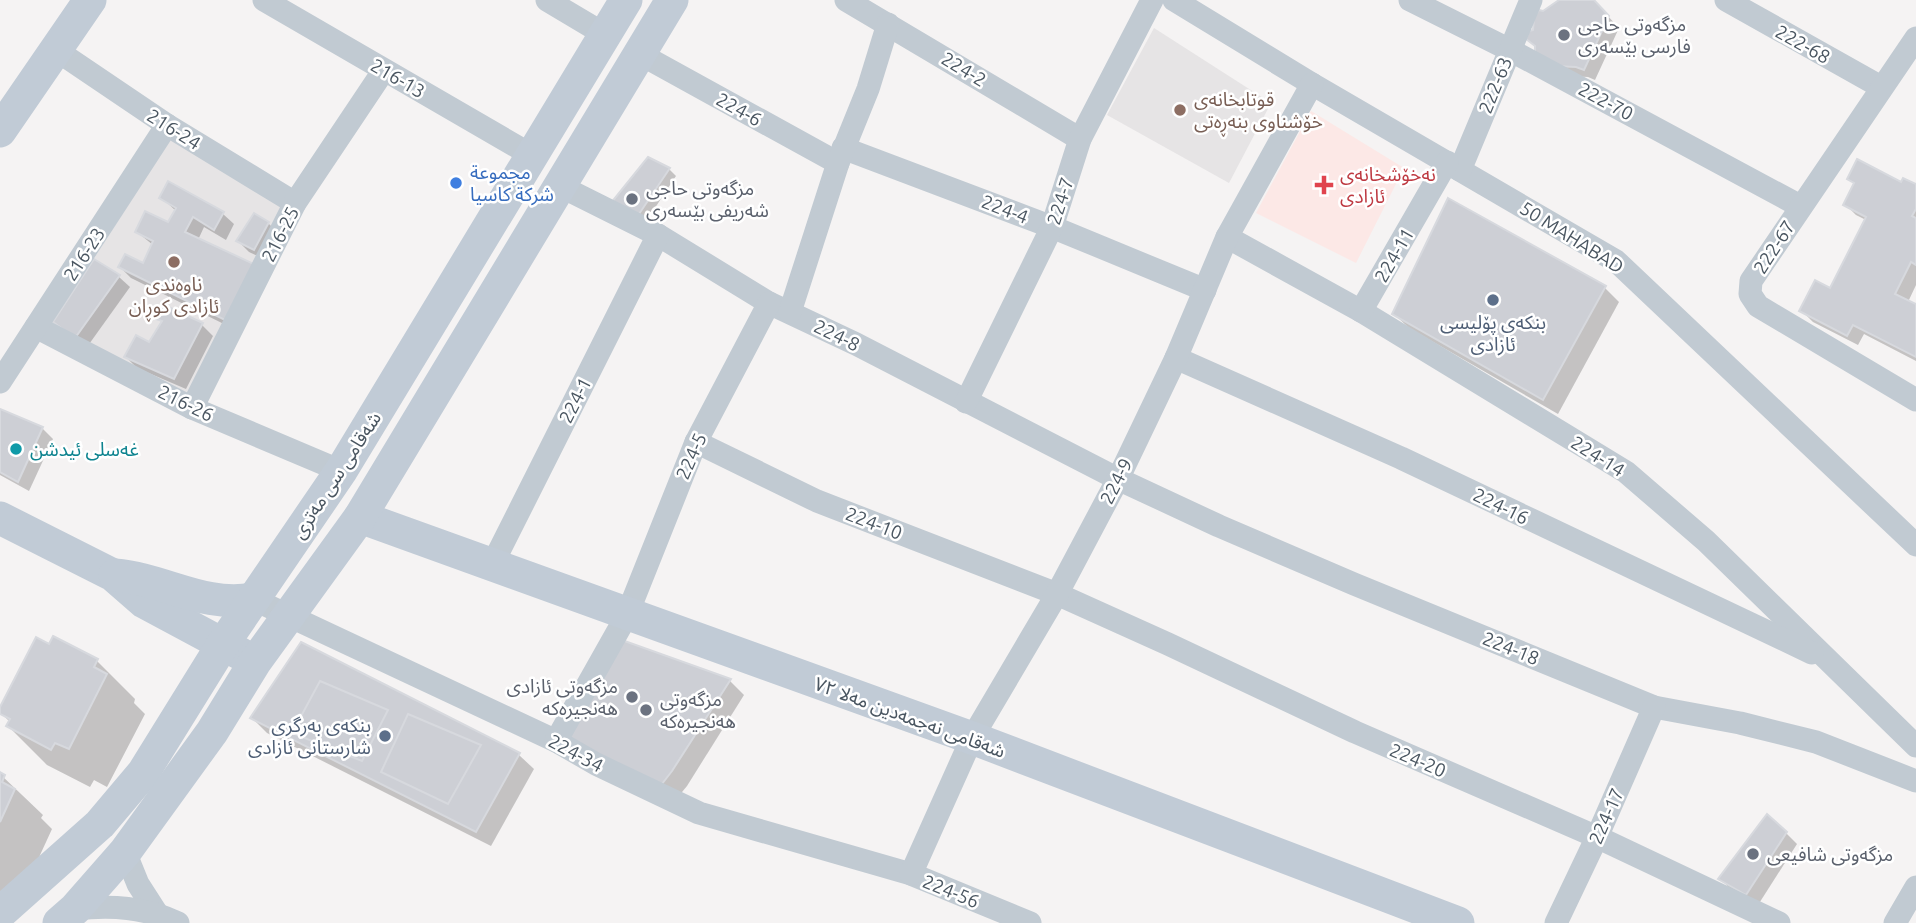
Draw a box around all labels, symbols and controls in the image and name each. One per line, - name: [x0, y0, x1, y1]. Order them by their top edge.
- place label: مزگەوتی حاجی فارسی بێسەری: [1578, 13, 1691, 58]
- street label: 222-68: [1772, 20, 1834, 68]
- marker: مزگەوتی حاجی فارسی بێسەری: [1556, 27, 1572, 43]
- street label: 224-2: [938, 47, 990, 91]
- street label: 222-63: [1474, 53, 1516, 117]
- street label: 216-13: [367, 54, 429, 102]
- street label: 222-70: [1575, 77, 1637, 125]
- street label: 224-6: [713, 88, 765, 130]
- place label: قوتابخانەی خۆشناوی بنەڕەتی: [1194, 88, 1323, 137]
- marker: قوتابخانەی خۆشناوی بنەڕەتی: [1172, 102, 1188, 118]
- street label: 216-24: [143, 104, 205, 154]
- place label: مجموعة شرکة کاسیا: [470, 161, 554, 206]
- place label: نەخۆشخانەی ئازادی: [1340, 163, 1436, 208]
- marker: مجموعة شرکة کاسیا: [448, 175, 464, 191]
- street label: 224-7: [1042, 175, 1078, 227]
- marker: نەخۆشخانەی ئازادی: [1314, 175, 1334, 195]
- place label: مزگەوتی حاجی شەریفی بێسەری: [646, 177, 769, 222]
- street label: 224-4: [978, 190, 1032, 228]
- marker: مزگەوتی حاجی شەریفی بێسەری: [624, 191, 640, 207]
- street label: 50 MAHABAD: [1516, 196, 1628, 278]
- street label: 216-25: [257, 203, 303, 265]
- street label: 222-67: [1749, 216, 1799, 278]
- street label: 216-23: [59, 223, 109, 285]
- street label: 224-11: [1370, 224, 1418, 286]
- marker: ناوەندی ئازادی کوڕان: [166, 254, 182, 270]
- place label: ناوەندی ئازادی کوڕان: [129, 273, 219, 322]
- marker: بنکەی پۆلیسی ئازادی: [1485, 292, 1501, 308]
- place label: بنکەی پۆلیسی ئازادی: [1440, 311, 1546, 356]
- street label: 224-8: [810, 315, 864, 355]
- street label: 224-1: [554, 373, 596, 427]
- street label: 216-26: [155, 380, 217, 426]
- street label: شەقامی سی مەتری: [287, 408, 386, 543]
- street label: 224-5: [671, 429, 711, 483]
- street label: 224-14: [1567, 431, 1629, 481]
- place label: غەسلی ئیدشن: [30, 438, 139, 461]
- marker: غەسلی ئیدشن: [8, 441, 24, 457]
- street label: 224-9: [1095, 454, 1137, 508]
- street label: 224-16: [1470, 483, 1532, 529]
- street label: 224-10: [842, 502, 906, 544]
- street label: 224-18: [1479, 627, 1543, 669]
- street label: شەقامی نەجمەدین مەلا ٧٢: [811, 672, 1008, 763]
- place label: مزگه‌وتی ئازادی هه‌نجیره‌که: [507, 675, 618, 720]
- place label: مزگەوتی ھەنجیرەکە: [660, 688, 736, 733]
- marker: مزگه‌وتی ئازادی هه‌نجیره‌که: [624, 689, 640, 705]
- marker: مزگەوتی ھەنجیرەکە: [638, 702, 654, 718]
- place label: بنکەی بەرگری شارستانی ئازادی: [248, 714, 371, 759]
- marker: بنکەی بەرگری شارستانی ئازادی: [377, 728, 393, 744]
- street label: 224-34: [545, 729, 607, 777]
- street label: 224-20: [1387, 738, 1449, 782]
- street label: 224-17: [1584, 785, 1628, 847]
- place label: مزگەوتی شافیعی: [1767, 843, 1893, 866]
- marker: مزگەوتی شافیعی: [1745, 846, 1761, 862]
- street label: 224-56: [919, 870, 983, 912]

